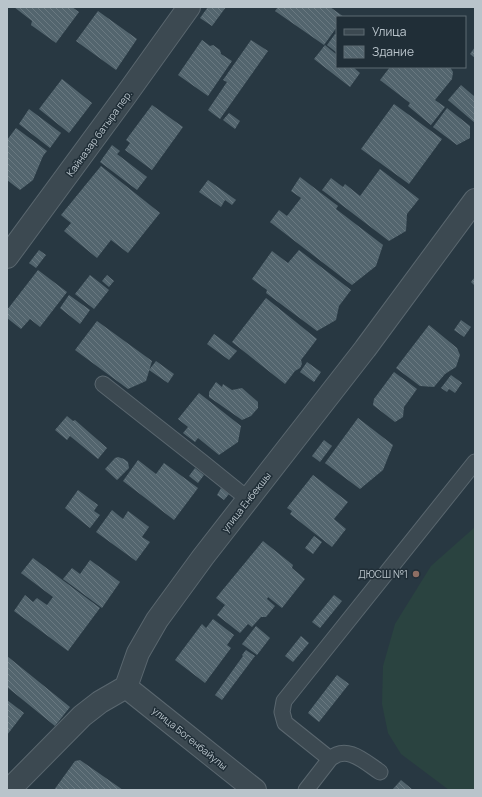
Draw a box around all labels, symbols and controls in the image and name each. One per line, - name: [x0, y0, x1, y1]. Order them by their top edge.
- legend: [336, 16, 466, 68]
- text: Улица: [372, 23, 406, 40]
- text: Здание: [372, 43, 414, 60]
- street label: Кайназар батыра пер.: [63, 87, 135, 179]
- street label: улица Енбекшы: [218, 469, 274, 535]
- place label: ДЮСШ №1: [358, 567, 408, 581]
- marker: ДЮСШ №1: [411, 569, 421, 579]
- street label: улица Богенбайулы: [149, 703, 231, 773]

